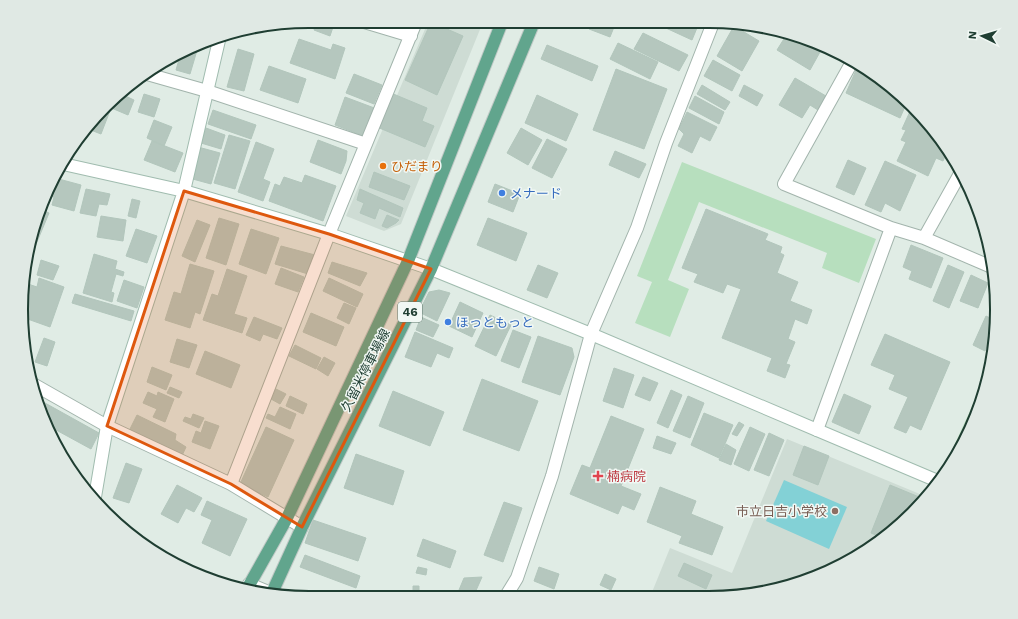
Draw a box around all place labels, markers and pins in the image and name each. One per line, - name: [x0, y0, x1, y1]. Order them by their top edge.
- place label: ひだまり: [391, 159, 443, 174]
- marker: ひだまり: [378, 161, 388, 171]
- place label: メナード: [510, 186, 562, 201]
- marker: メナード: [497, 188, 507, 198]
- place label: ほっともっと: [456, 315, 534, 330]
- marker: ほっともっと: [443, 317, 453, 327]
- place label: 楠病院: [607, 469, 646, 484]
- marker: 楠病院: [592, 470, 604, 482]
- place label: 市立日吉小学校: [736, 504, 827, 519]
- marker: 市立日吉小学校: [830, 506, 840, 516]

